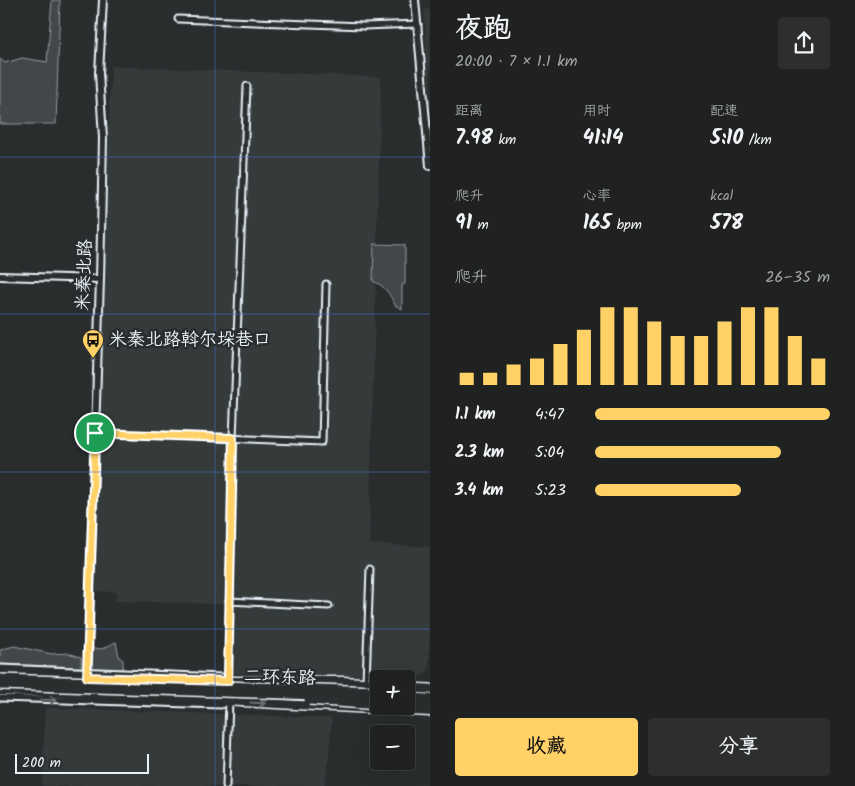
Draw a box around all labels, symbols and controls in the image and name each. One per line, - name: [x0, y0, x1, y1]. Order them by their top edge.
- text: 夜跑: [455, 7, 511, 52]
- button: share: [778, 17, 830, 69]
- text: 20:00 · 7 × 1.1 km: [455, 49, 577, 74]
- text: 距离: [455, 100, 483, 122]
- text: 用时: [583, 100, 611, 122]
- text: 配速: [710, 100, 738, 122]
- text: 7.98: [455, 122, 493, 155]
- text: 41:14: [583, 122, 623, 155]
- text: 5:10: [710, 122, 743, 155]
- text: km: [493, 129, 516, 151]
- text: /km: [743, 129, 772, 151]
- text: 爬升: [455, 185, 483, 207]
- text: 心率: [583, 185, 611, 207]
- text: kcal: [710, 185, 733, 207]
- text: 91: [455, 207, 472, 240]
- text: 165: [583, 207, 611, 240]
- text: 578: [710, 207, 743, 240]
- text: m: [472, 214, 489, 236]
- text: bpm: [611, 214, 642, 236]
- street label: 米秦北路: [69, 239, 101, 311]
- text: 爬升: [455, 265, 487, 290]
- text: 26–35 m: [765, 265, 830, 290]
- place label: 米秦北路斡尔垛巷口: [109, 326, 271, 355]
- bus stop icon: 米秦北路斡尔垛巷口: [81, 328, 105, 359]
- text: 1.1 km: [455, 402, 496, 427]
- text: 4:47: [535, 402, 564, 427]
- pin: [74, 412, 116, 454]
- icon: arrive: [81, 419, 109, 447]
- text: 2.3 km: [455, 440, 504, 465]
- text: 5:04: [535, 440, 564, 465]
- text: 3.4 km: [455, 478, 503, 503]
- text: 5:23: [535, 478, 566, 503]
- street label: 二环东路: [244, 662, 316, 694]
- map controls: [370, 670, 415, 770]
- button: +: [370, 670, 415, 715]
- one-way arrow: [40, 695, 56, 705]
- one-way arrow: [250, 698, 266, 707]
- button: 收藏: [455, 718, 638, 776]
- button: 分享: [648, 718, 830, 776]
- button: −: [370, 725, 415, 770]
- scale bar: [15, 751, 149, 774]
- text: 200 m: [22, 752, 61, 774]

